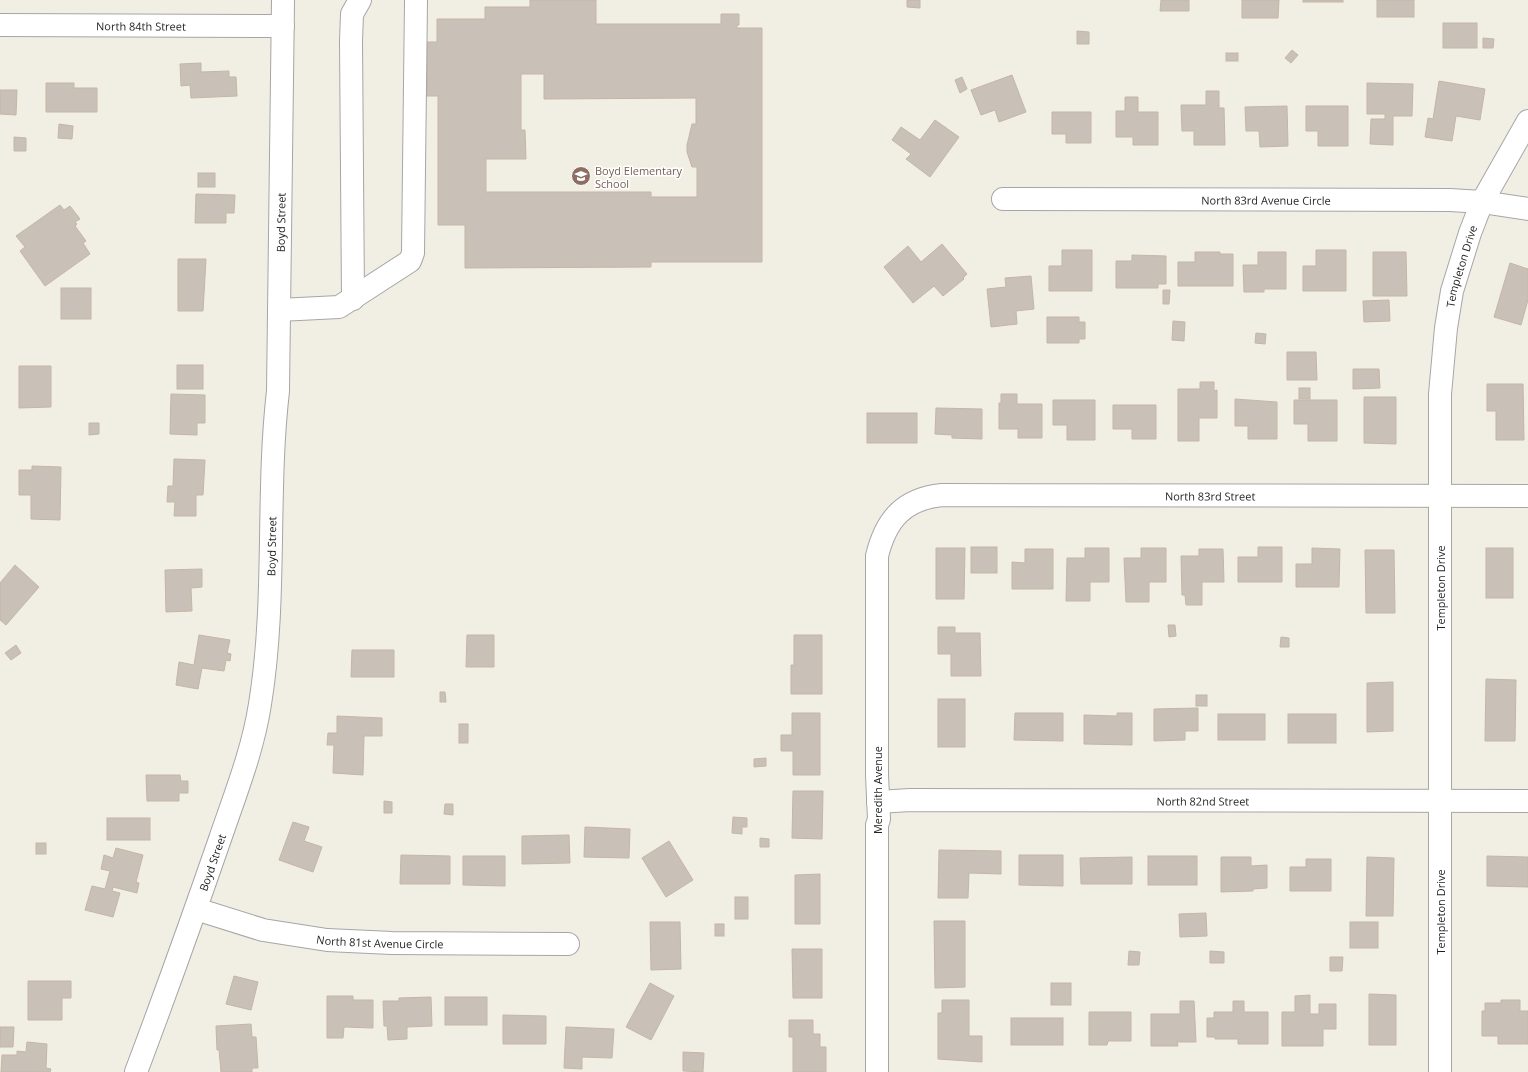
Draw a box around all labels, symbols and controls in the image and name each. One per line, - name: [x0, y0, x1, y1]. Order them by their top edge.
- street label: North 84th Street: [96, 18, 186, 33]
- place label: Boyd Elementary School: [595, 163, 683, 191]
- school or university icon: Boyd Elementary School: [570, 165, 592, 187]
- street label: Boyd Street: [272, 192, 288, 252]
- street label: North 83rd Avenue Circle: [1201, 192, 1331, 207]
- street label: Templeton Drive: [1442, 223, 1480, 308]
- street label: North 83rd Street: [1165, 488, 1255, 503]
- street label: Boyd Street: [263, 516, 279, 576]
- street label: Templeton Drive: [1433, 545, 1448, 631]
- street label: Meredith Avenue: [870, 746, 885, 834]
- street label: North 82nd Street: [1157, 793, 1249, 808]
- street label: Boyd Street: [195, 832, 229, 893]
- street label: Templeton Drive: [1433, 869, 1448, 955]
- street label: North 81st Avenue Circle: [315, 931, 444, 951]

